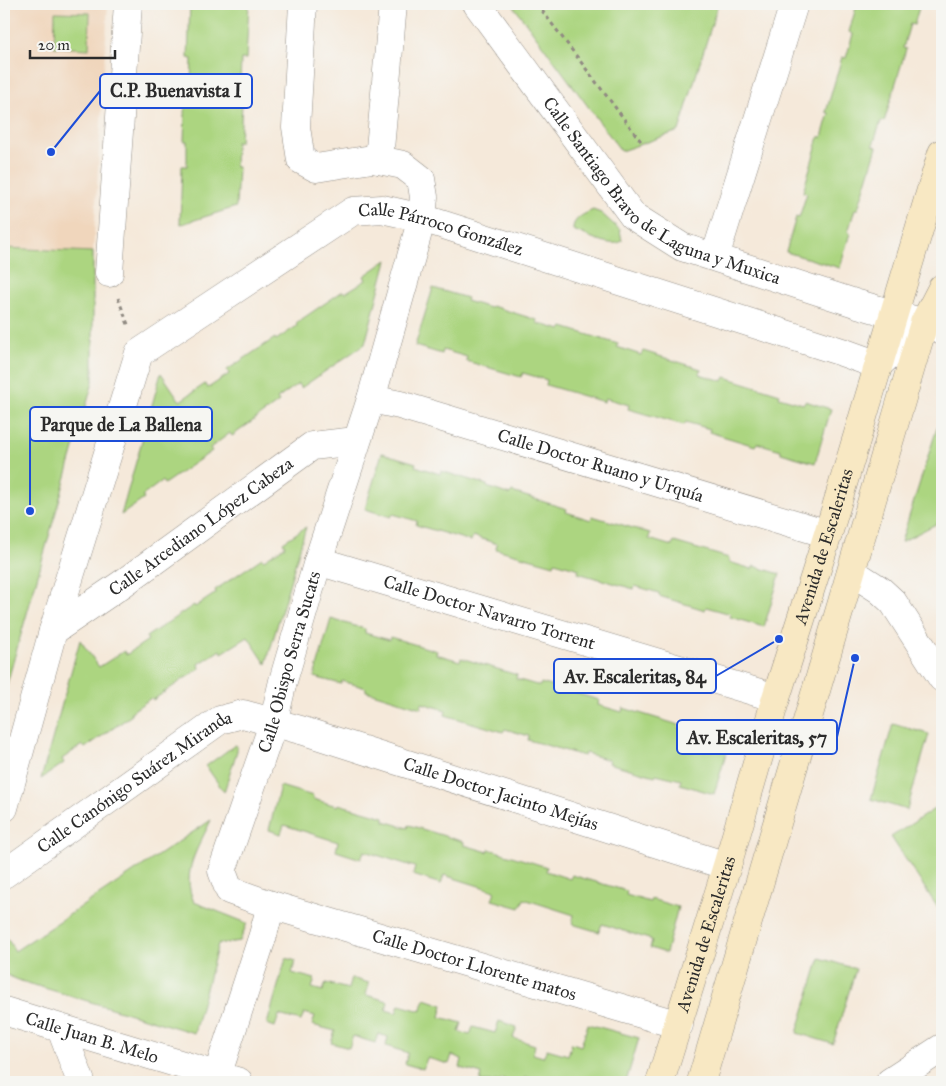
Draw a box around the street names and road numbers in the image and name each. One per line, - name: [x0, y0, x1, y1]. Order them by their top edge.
- street label: Calle Santiago Bravo de Laguna y Muxica: [538, 93, 784, 289]
- street label: Calle Párroco González: [357, 198, 526, 261]
- street label: Calle Doctor Ruano y Urquía: [495, 424, 707, 507]
- street label: Calle Arcediano López Cabeza: [104, 452, 298, 601]
- street label: Avenida de Escaleritas: [789, 466, 858, 628]
- street label: Calle Obispo Serra Sucats: [253, 568, 325, 756]
- street label: Calle Doctor Navarro Torrent: [381, 570, 599, 655]
- street label: Calle Canónigo Suárez Miranda: [33, 706, 235, 858]
- street label: Calle Doctor Jacinto Mejías: [400, 752, 601, 835]
- street label: Avenida de Escaleritas: [671, 853, 740, 1016]
- street label: Calle Doctor Llorente matos: [370, 924, 579, 1005]
- street label: Calle Juan B. Melo: [23, 1007, 161, 1068]

